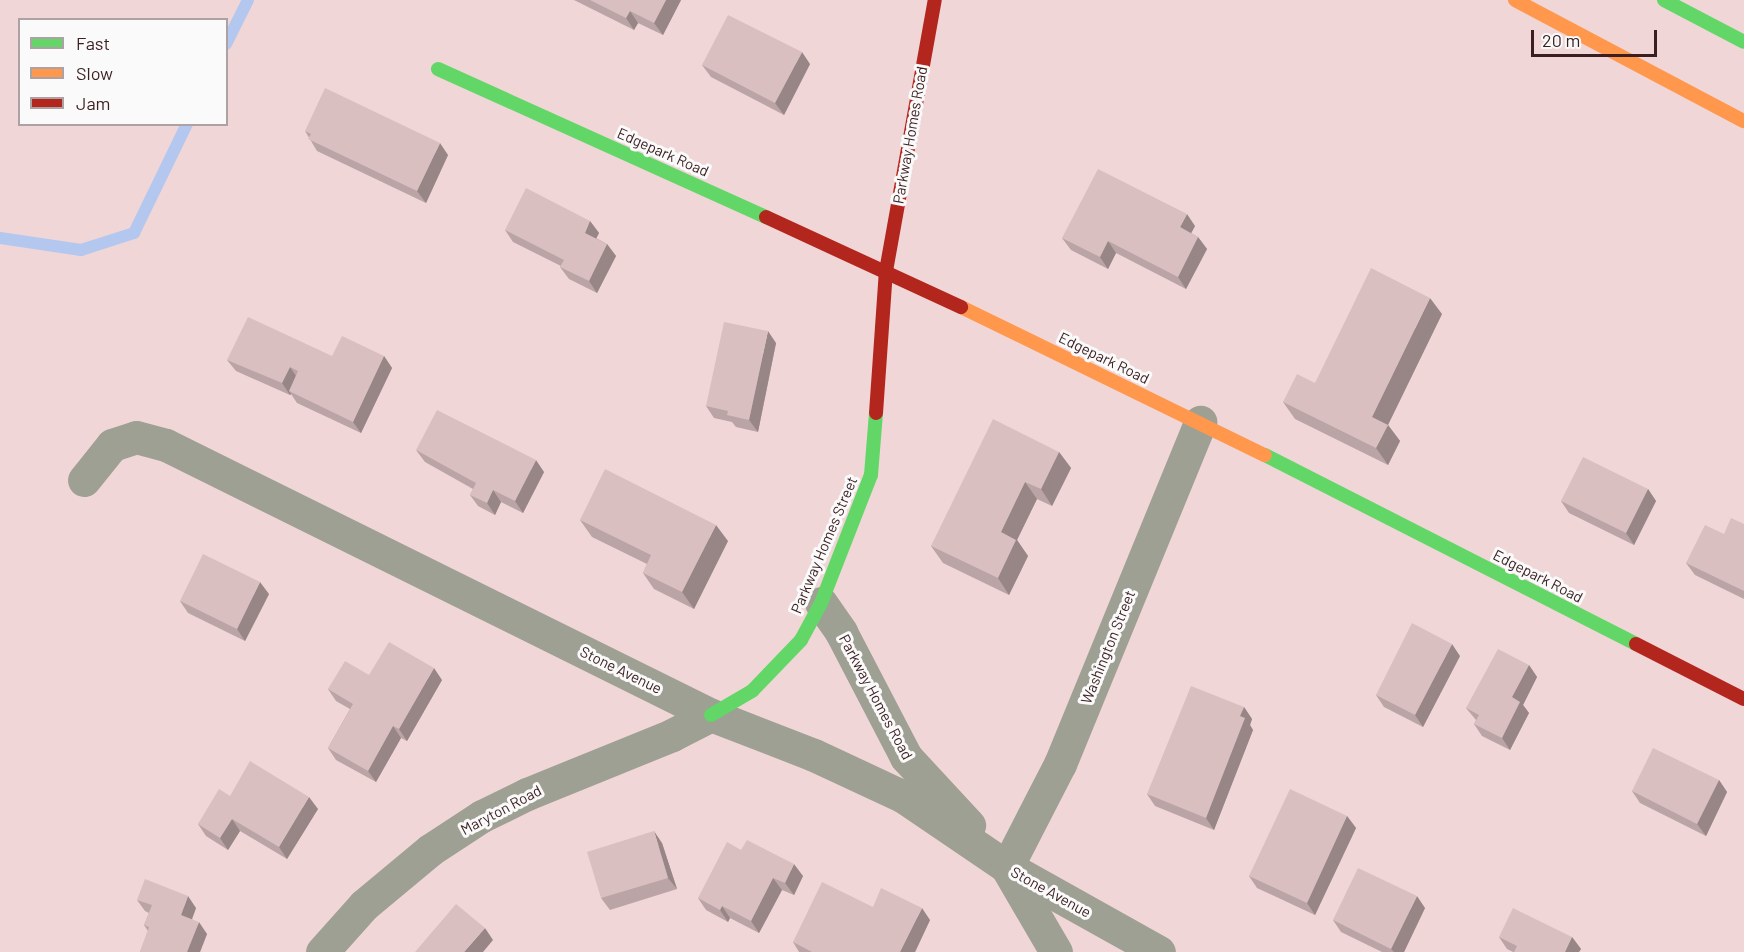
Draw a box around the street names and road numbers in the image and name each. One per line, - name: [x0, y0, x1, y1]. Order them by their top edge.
- street label: Parkway Homes Road: [889, 65, 931, 205]
- street label: Edgepark Road: [614, 124, 712, 180]
- street label: Edgepark Road: [1056, 328, 1152, 388]
- street label: Parkway Homes Street: [787, 474, 861, 616]
- street label: Edgepark Road: [1490, 546, 1586, 606]
- street label: Washington Street: [1077, 588, 1139, 706]
- street label: Parkway Homes Road: [835, 631, 917, 763]
- street label: Stone Avenue: [577, 642, 665, 698]
- street label: Maryton Road: [458, 781, 544, 839]
- street label: Stone Avenue: [1008, 863, 1094, 921]

